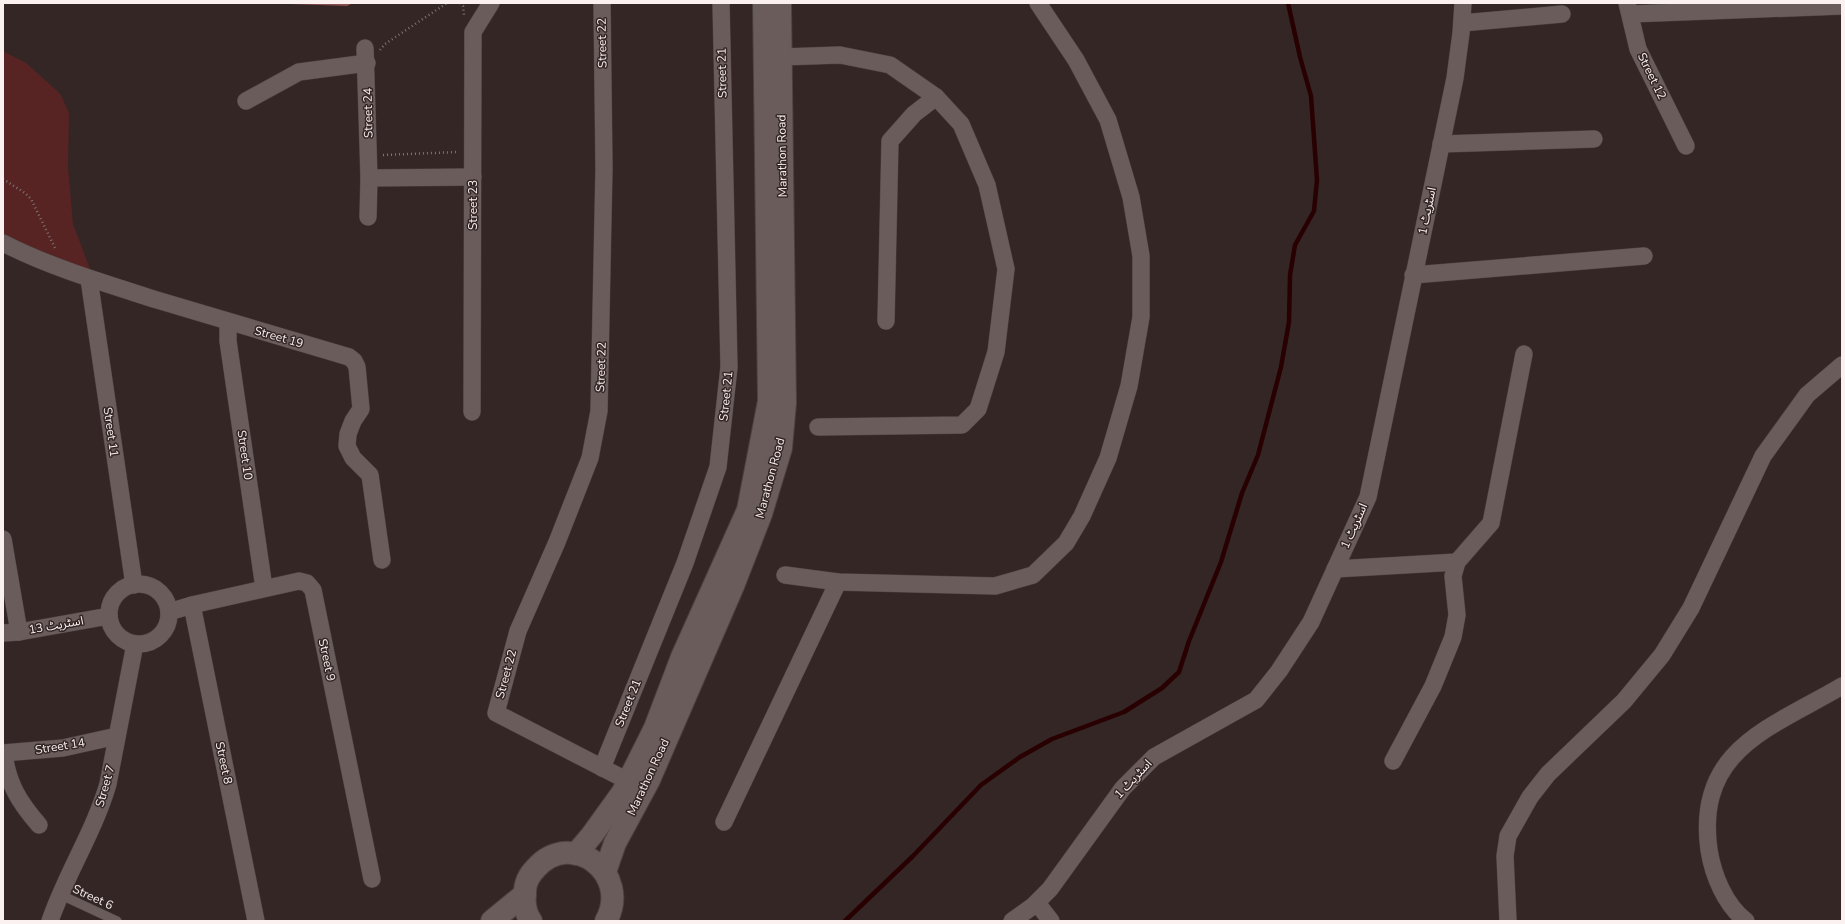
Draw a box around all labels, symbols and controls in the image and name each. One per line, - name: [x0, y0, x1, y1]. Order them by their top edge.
- street label: Street 22: [594, 18, 610, 68]
- street label: Street 21: [714, 48, 730, 98]
- street label: Street 12: [1634, 50, 1670, 102]
- street label: Street 24: [360, 88, 376, 138]
- street label: Marathon Road: [773, 114, 791, 198]
- street label: Street 23: [465, 180, 481, 230]
- street label: اسٹریٹ 1: [1414, 186, 1440, 236]
- street label: Street 19: [253, 322, 305, 352]
- street label: Street 22: [592, 342, 610, 392]
- street label: Street 21: [715, 370, 737, 422]
- street label: Street 11: [100, 406, 122, 458]
- street label: Street 10: [234, 429, 256, 481]
- street label: Marathon Road: [752, 436, 788, 520]
- street label: اسٹریٹ 1: [1337, 501, 1371, 551]
- street label: اسٹریٹ 13: [27, 612, 85, 638]
- street label: Street 9: [315, 637, 339, 683]
- street label: Street 22: [492, 648, 520, 700]
- street label: Street 21: [611, 677, 645, 729]
- street label: Street 14: [34, 734, 86, 758]
- street label: Marathon Road: [623, 736, 673, 818]
- street label: Street 8: [212, 740, 236, 786]
- street label: اسٹریٹ 1: [1111, 756, 1155, 802]
- street label: Street 7: [91, 763, 119, 809]
- street label: Street 6: [70, 881, 116, 913]

